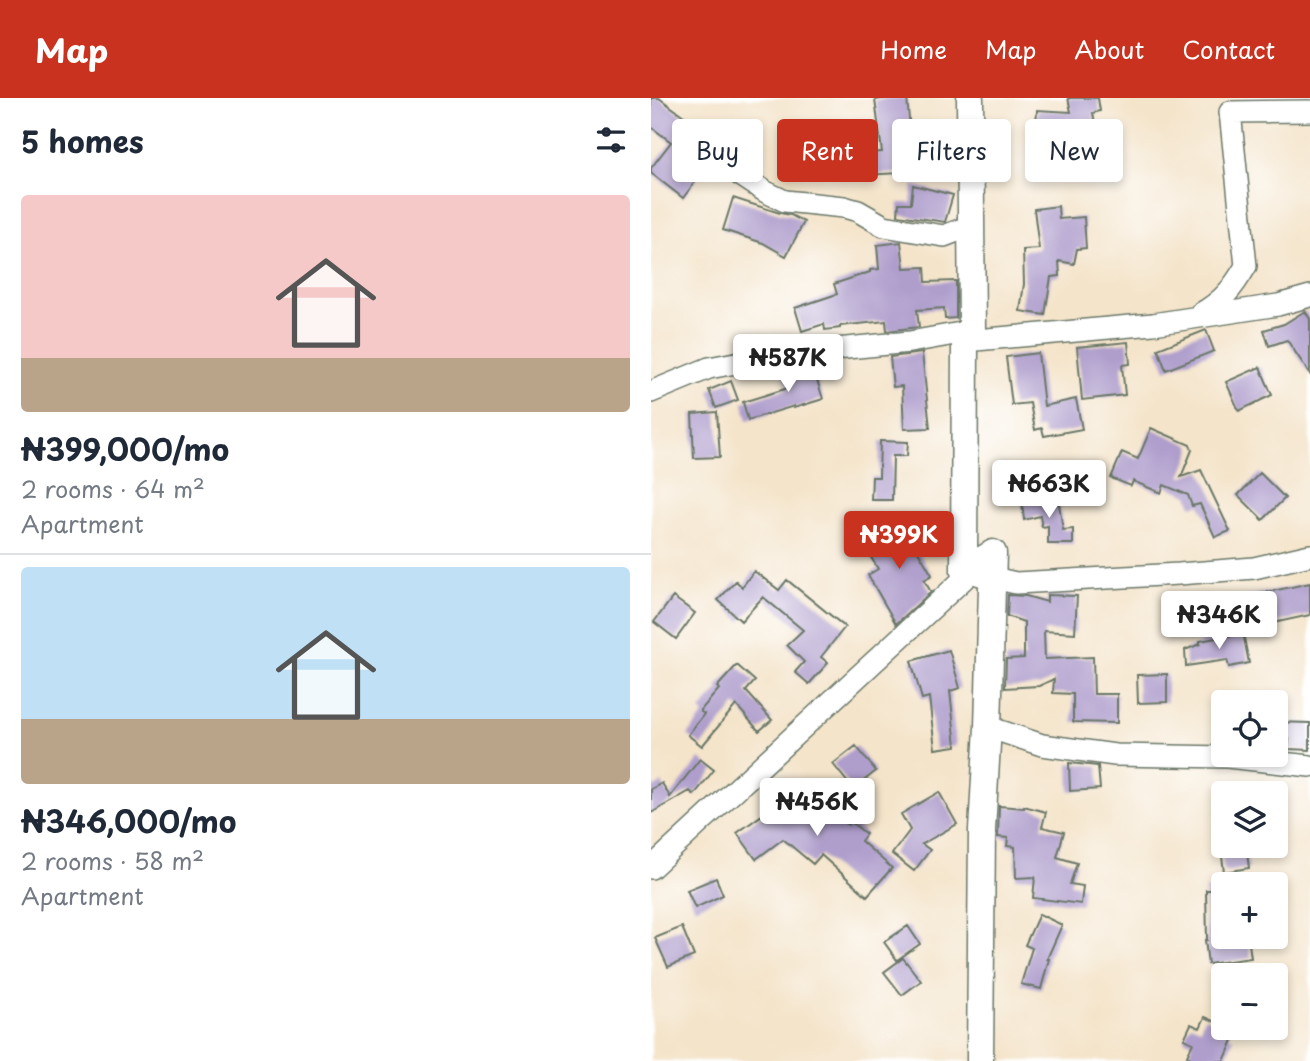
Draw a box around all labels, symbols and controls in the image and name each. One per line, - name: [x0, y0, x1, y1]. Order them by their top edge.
- text: Map: [35, 24, 108, 74]
- text: Home: [880, 31, 947, 67]
- text: Map: [985, 31, 1036, 67]
- text: About: [1074, 31, 1144, 67]
- text: Contact: [1182, 31, 1275, 67]
- text: 5 homes: [21, 118, 144, 163]
- chip: Buy: [672, 119, 763, 182]
- chip: Rent: [777, 119, 878, 182]
- chip: Filters: [892, 119, 1011, 182]
- chip: New: [1025, 119, 1123, 182]
- icon: filters: [592, 121, 630, 159]
- icon: home: [263, 240, 389, 366]
- pin: ₦587K: [739, 334, 837, 394]
- text: ₦587K: [749, 339, 827, 374]
- text: ₦399,000/mo: [21, 426, 229, 471]
- pin: ₦663K: [1000, 460, 1098, 520]
- text: ₦663K: [1008, 465, 1090, 500]
- text: 2 rooms · 64 m²: [21, 471, 205, 506]
- text: Apartment: [21, 506, 144, 541]
- pin: ₦399K: [850, 512, 948, 571]
- text: ₦399K: [860, 516, 938, 551]
- pin: ₦346K: [1170, 592, 1268, 651]
- text: ₦346K: [1177, 596, 1261, 631]
- icon: home: [263, 612, 389, 738]
- map controls: [1211, 690, 1288, 1040]
- button: locate: [1211, 690, 1288, 767]
- pin: ₦456K: [768, 778, 866, 838]
- button: layers: [1211, 781, 1288, 858]
- text: ₦456K: [776, 783, 858, 818]
- text: ₦346,000/mo: [21, 798, 236, 843]
- text: 2 rooms · 58 m²: [21, 843, 204, 878]
- button: +: [1211, 872, 1288, 949]
- text: Apartment: [21, 878, 144, 913]
- button: −: [1211, 963, 1288, 1040]

